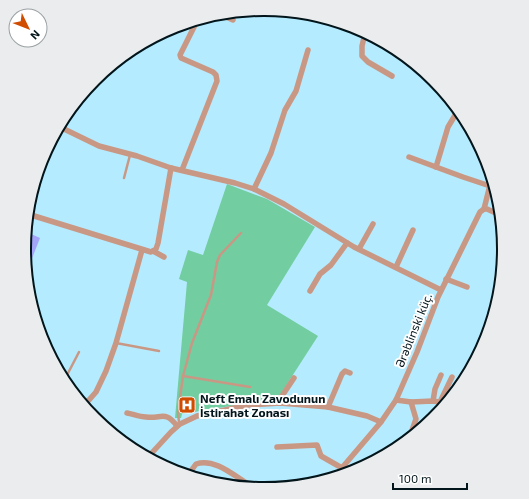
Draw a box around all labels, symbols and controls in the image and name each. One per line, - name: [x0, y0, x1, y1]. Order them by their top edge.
- north arrow: [8, 8, 48, 48]
- text: N: [28, 28, 43, 43]
- street label: Ərəblinski küç.: [392, 291, 435, 369]
- place label: Neft Emalı Zavodunun İstirahət Zonası: [200, 391, 325, 419]
- hospital icon: Neft Emalı Zavodunun İstirahət Zonası: [177, 395, 197, 415]
- scale bar: [393, 465, 467, 491]
- text: 100 m: [399, 471, 431, 485]

